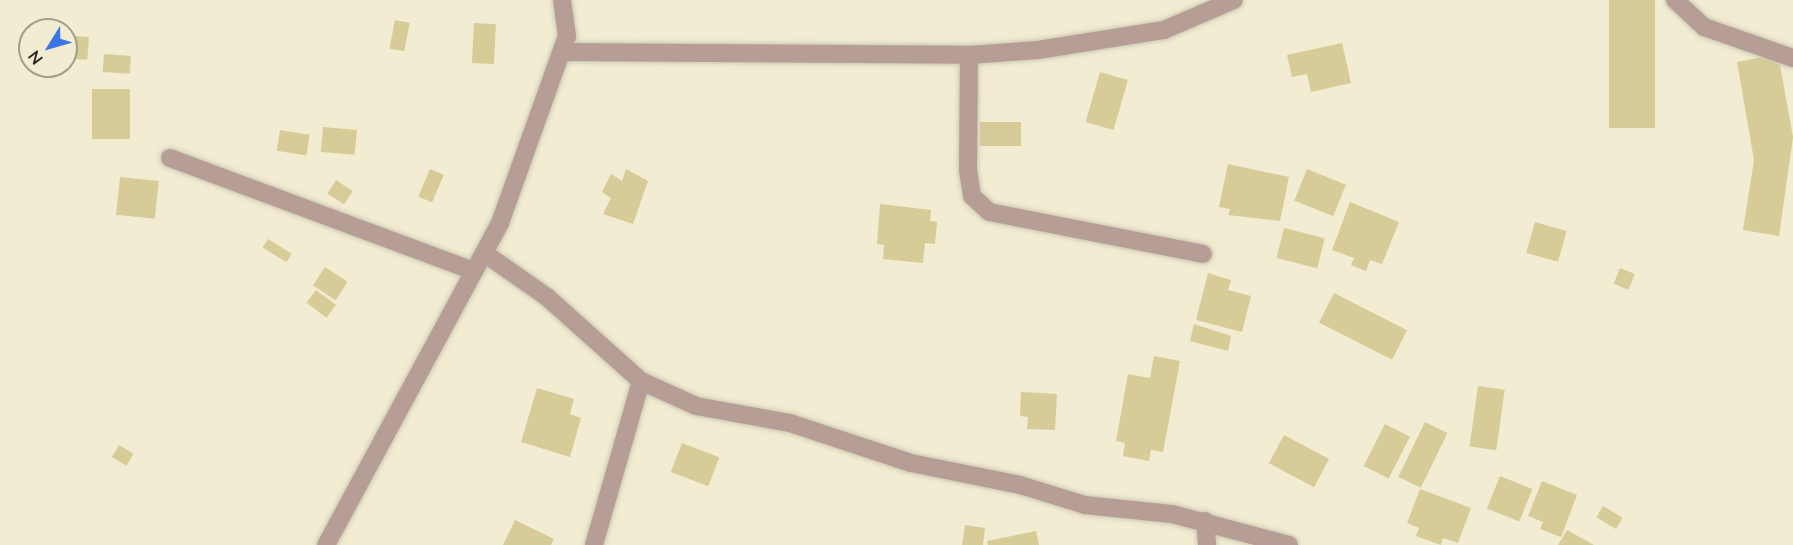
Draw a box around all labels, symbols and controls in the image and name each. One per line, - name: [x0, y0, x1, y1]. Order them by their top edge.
- north arrow: [18, 18, 78, 78]
- text: N: [24, 47, 46, 69]

